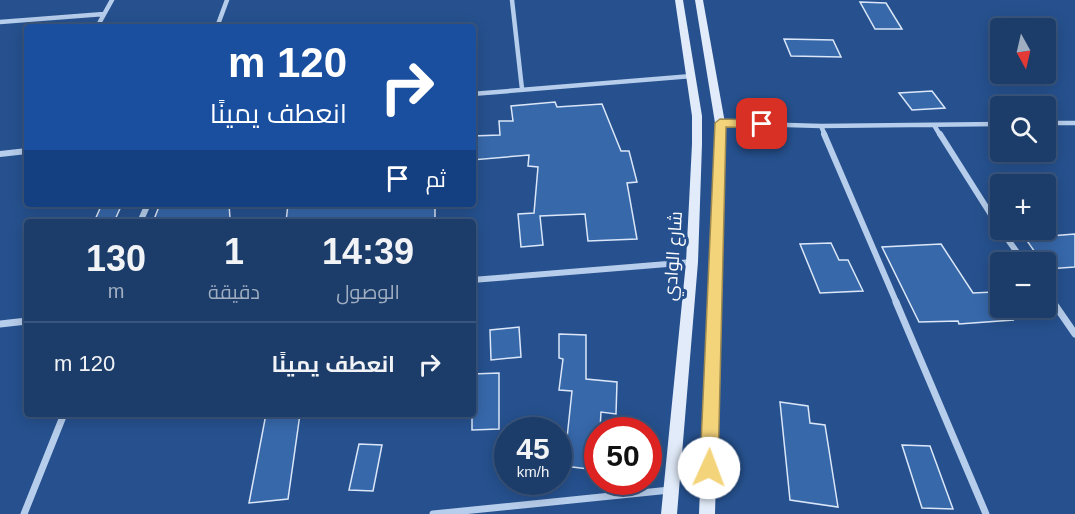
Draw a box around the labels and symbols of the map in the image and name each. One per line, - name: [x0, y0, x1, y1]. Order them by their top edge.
- north arrow: [990, 18, 1056, 84]
- pin: [736, 98, 787, 149]
- street label: شارع الوادي: [660, 211, 690, 302]
- speed limit sign: 50: [584, 417, 662, 495]
- position arrow: [677, 436, 741, 500]

